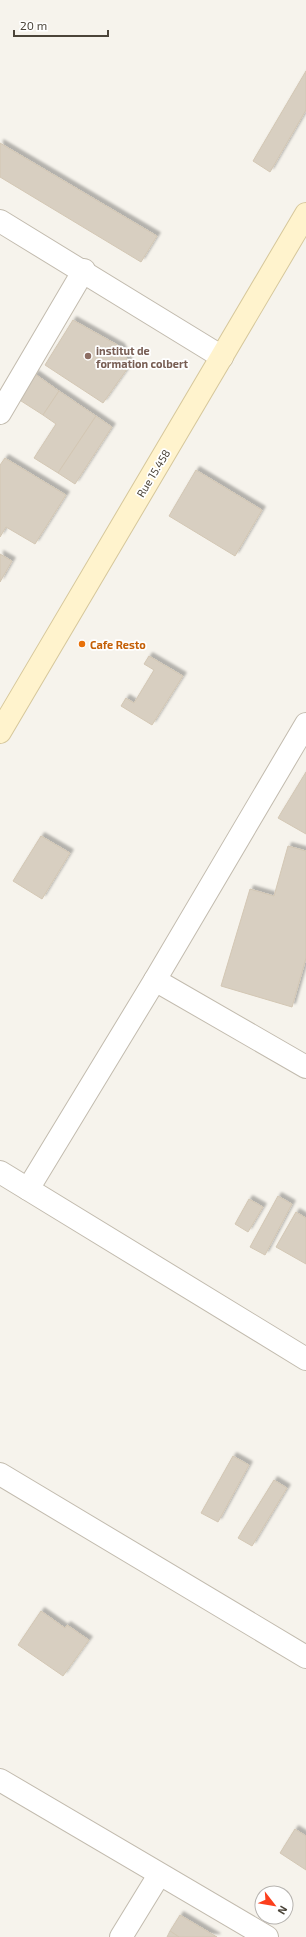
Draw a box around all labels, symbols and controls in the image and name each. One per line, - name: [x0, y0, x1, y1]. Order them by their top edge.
- scale bar: [14, 12, 108, 38]
- text: 20 m: [20, 18, 47, 32]
- place label: institut de formation colbert: [96, 344, 189, 370]
- marker: institut de formation colbert: [83, 351, 93, 361]
- street label: Rue 15.458: [134, 447, 172, 499]
- place label: Cafe Resto: [90, 638, 146, 651]
- marker: Cafe Resto: [77, 639, 87, 649]
- north arrow: [254, 1885, 294, 1925]
- text: N: [275, 1904, 291, 1917]

